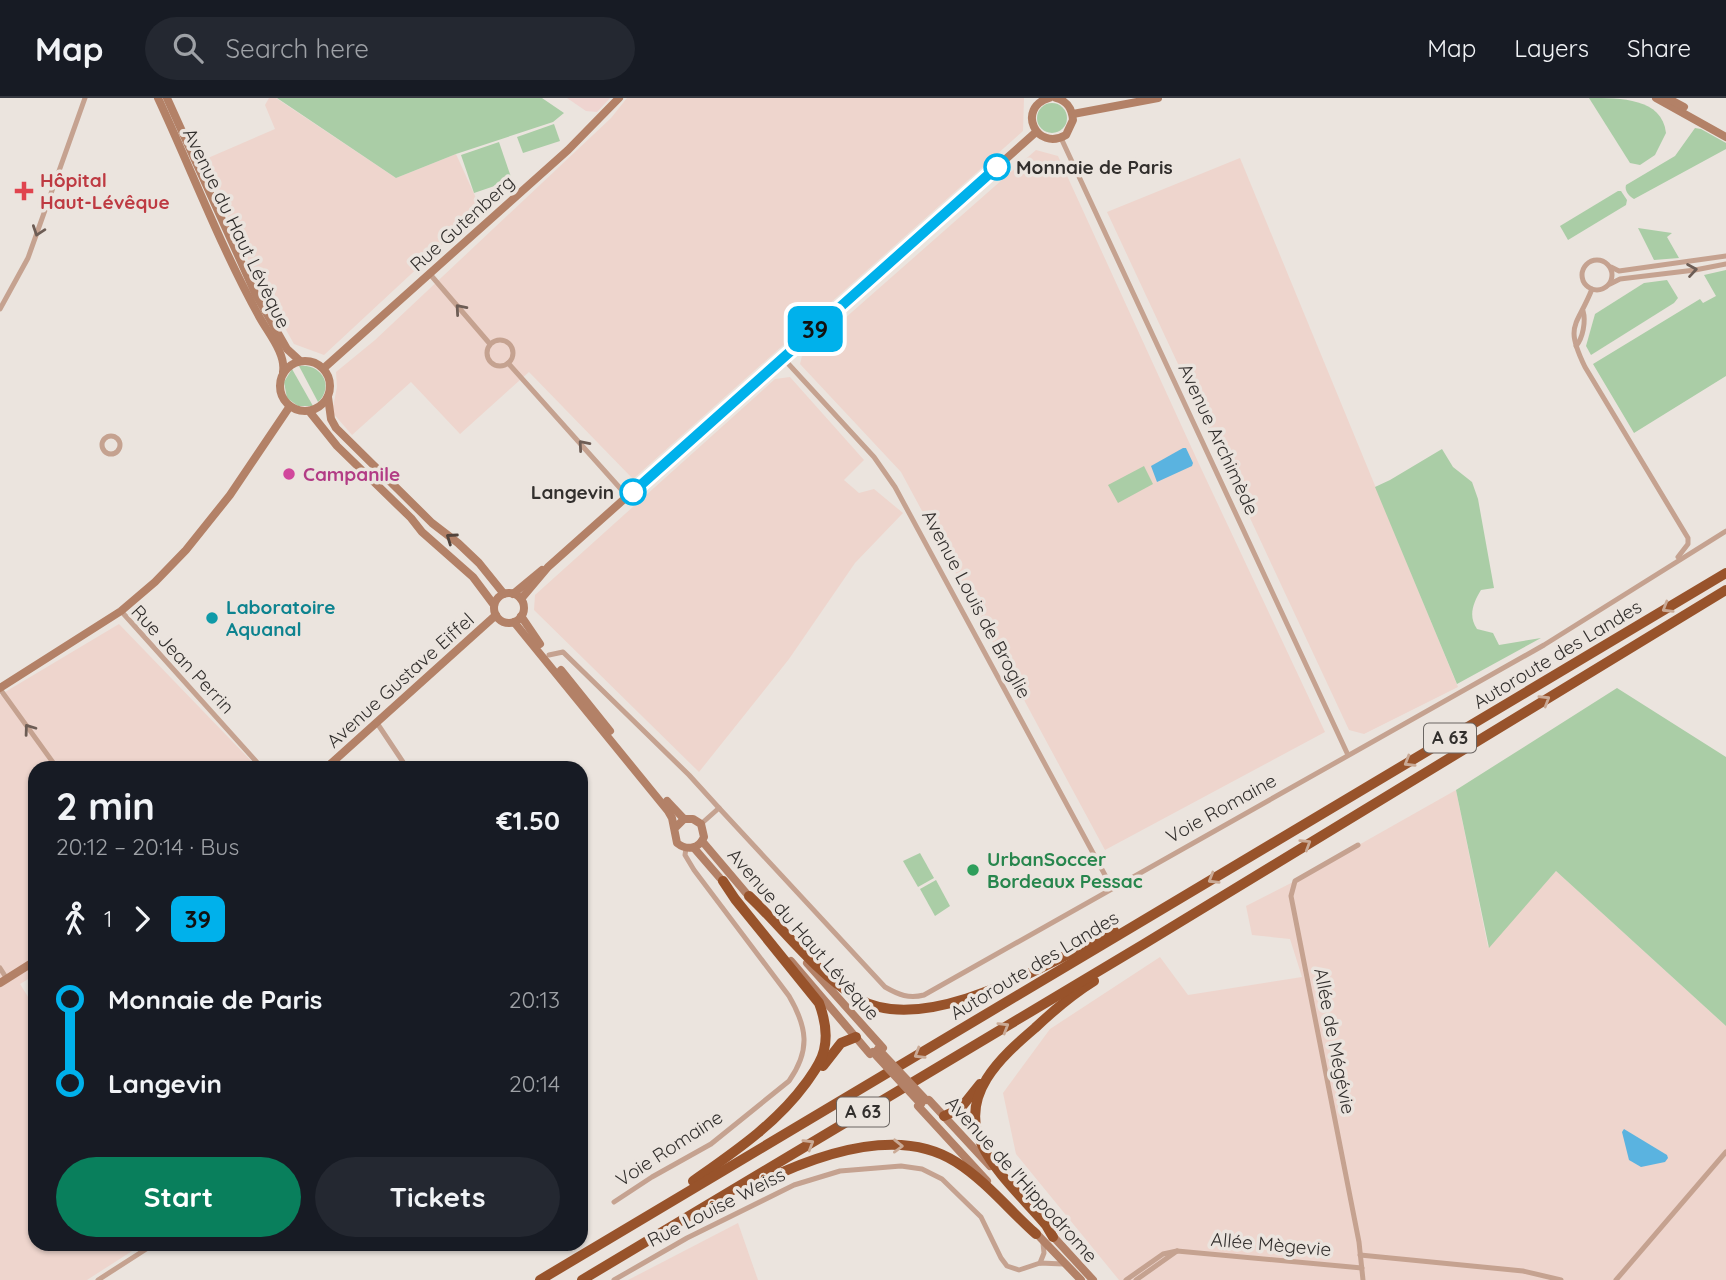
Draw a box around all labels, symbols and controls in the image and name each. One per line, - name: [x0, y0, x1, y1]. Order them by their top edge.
- search box: [145, 17, 635, 80]
- text: Map: [35, 28, 103, 69]
- icon: search: [169, 29, 207, 67]
- text: Search here: [225, 32, 369, 65]
- text: Map: [1427, 33, 1476, 63]
- text: Layers: [1514, 33, 1589, 63]
- text: Share: [1627, 33, 1691, 63]
- street label: Avenue du Haut Lévèque: [178, 124, 296, 332]
- marker: Monnaie de Paris: [984, 154, 1010, 180]
- place label: Monnaie de Paris: [1016, 155, 1173, 179]
- place label: Hôpital Haut-Lévêque: [40, 168, 170, 214]
- street label: Rue Gutenberg: [405, 170, 519, 276]
- marker: Hôpital Haut-Lévêque: [14, 181, 34, 201]
- one-way arrow: [32, 225, 46, 237]
- one-way arrow: [1686, 263, 1698, 278]
- one-way arrow: [456, 304, 468, 317]
- line badge: 39: [784, 306, 846, 352]
- text: 39: [802, 314, 828, 344]
- street label: Avenue Archimède: [1173, 359, 1265, 519]
- one-way arrow: [579, 441, 591, 454]
- place label: Campanile: [303, 462, 400, 486]
- marker: Campanile: [281, 466, 297, 482]
- marker: Langevin: [620, 479, 646, 505]
- place label: Langevin: [531, 480, 614, 504]
- street label: Avenue Louis de Broglie: [917, 506, 1037, 702]
- one-way arrow: [446, 534, 459, 546]
- street label: Autoroute des Landes: [1468, 594, 1646, 714]
- place label: Laboratoire Aquanal: [226, 595, 335, 641]
- street label: Rue Jean Perrin: [126, 600, 240, 718]
- one-way arrow: [1662, 600, 1675, 613]
- street label: Avenue Gustave Eiffel: [321, 607, 479, 753]
- marker: Laboratoire Aquanal: [204, 610, 220, 626]
- one-way arrow: [1538, 695, 1551, 708]
- one-way arrow: [24, 724, 37, 737]
- road number: A 63: [1424, 724, 1476, 752]
- one-way arrow: [1403, 754, 1416, 767]
- street label: Voie Romaine: [1162, 768, 1280, 848]
- text: 2 min: [56, 782, 155, 830]
- text: €1.50: [496, 804, 560, 837]
- text: 20:12 – 20:14 · Bus: [56, 832, 239, 861]
- one-way arrow: [1298, 839, 1311, 852]
- street label: Avenue du Haut Lévèque: [723, 843, 885, 1025]
- place label: UrbanSoccer Bordeaux Pessac: [987, 847, 1143, 893]
- marker: UrbanSoccer Bordeaux Pessac: [965, 862, 981, 878]
- one-way arrow: [1208, 871, 1221, 884]
- icon: walk: [56, 900, 94, 938]
- icon: forward: [123, 900, 161, 938]
- text: 1: [104, 904, 113, 933]
- text: 39: [185, 904, 211, 934]
- street label: Autoroute des Landes: [945, 905, 1123, 1025]
- street label: Allée de Mégévie: [1309, 966, 1361, 1116]
- text: Monnaie de Paris: [108, 983, 322, 1016]
- text: 20:13: [509, 985, 560, 1014]
- one-way arrow: [997, 1023, 1010, 1036]
- one-way arrow: [914, 1046, 927, 1059]
- text: Langevin: [108, 1067, 222, 1100]
- text: 20:14: [509, 1069, 560, 1098]
- street label: Avenue de l'Hippodrome: [941, 1091, 1103, 1267]
- road number: A 63: [837, 1098, 889, 1126]
- street label: Voie Romaine: [611, 1105, 727, 1191]
- one-way arrow: [893, 1138, 904, 1154]
- one-way arrow: [802, 1140, 815, 1153]
- button: Start: [56, 1157, 301, 1237]
- button: Tickets: [315, 1157, 560, 1237]
- street label: Rue Louise Weiss: [643, 1162, 789, 1252]
- street label: Allée Mègevie: [1210, 1227, 1332, 1261]

